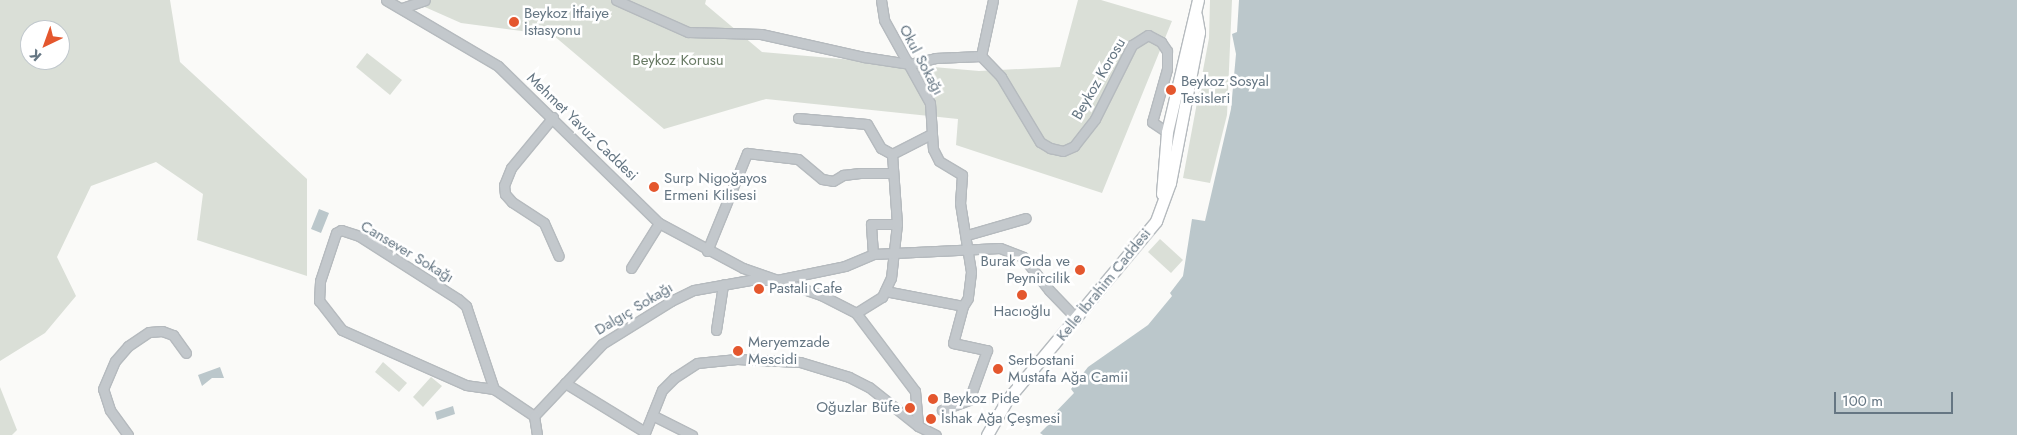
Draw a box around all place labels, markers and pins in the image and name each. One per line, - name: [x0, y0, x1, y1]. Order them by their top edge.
- place label: Beykoz İtfaiye İstasyonu: [524, 4, 609, 39]
- marker: Beykoz İtfaiye İstasyonu: [508, 16, 520, 28]
- place label: Beykoz Sosyal Tesisleri: [1181, 72, 1269, 107]
- marker: Beykoz Sosyal Tesisleri: [1165, 84, 1177, 96]
- place label: Surp Nigoğayos Ermeni Kilisesi: [664, 169, 767, 204]
- marker: Surp Nigoğayos Ermeni Kilisesi: [648, 181, 660, 193]
- place label: Burak Gıda ve Peynircilik: [980, 252, 1070, 287]
- marker: Burak Gıda ve Peynircilik: [1074, 264, 1086, 276]
- place label: Pastali Cafe: [769, 280, 842, 298]
- marker: Pastali Cafe: [753, 283, 765, 295]
- marker: Hacıoğlu: [1016, 289, 1028, 301]
- place label: Hacıoğlu: [993, 303, 1051, 321]
- place label: Meryemzade Mescidi: [748, 333, 830, 368]
- marker: Meryemzade Mescidi: [732, 345, 744, 357]
- place label: Serbostani Mustafa Ağa Camii: [1008, 351, 1128, 386]
- marker: Serbostani Mustafa Ağa Camii: [992, 363, 1004, 375]
- place label: Beykoz Pide: [943, 390, 1020, 408]
- marker: Beykoz Pide: [927, 393, 939, 405]
- place label: Oğuzlar Büfe: [816, 399, 900, 417]
- marker: Oğuzlar Büfe: [904, 402, 916, 414]
- place label: İshak Ağa Çeşmesi: [941, 410, 1060, 428]
- marker: İshak Ağa Çeşmesi: [925, 413, 937, 425]

